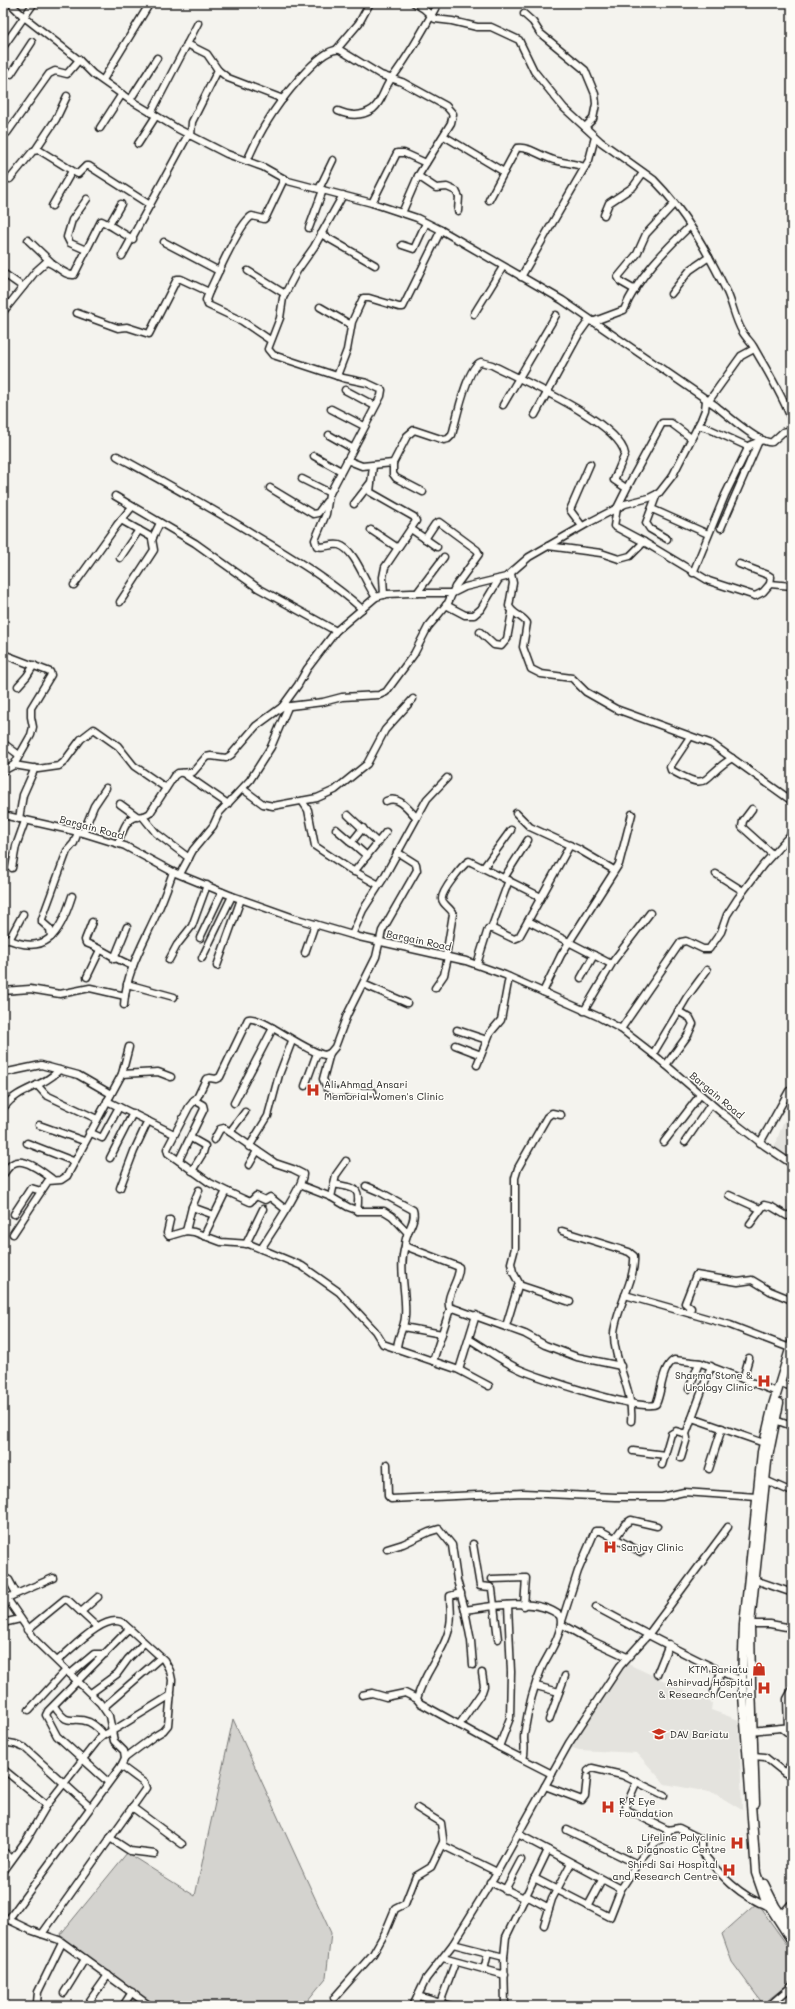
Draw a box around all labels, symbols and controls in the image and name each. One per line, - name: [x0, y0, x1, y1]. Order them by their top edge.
- street label: Bargain Road: [58, 812, 126, 842]
- street label: Bargain Road: [385, 926, 453, 954]
- street label: Bargain Road: [687, 1068, 747, 1122]
- place label: Ali Ahmad Ansari Memorial Women's Clinic: [324, 1077, 444, 1103]
- hospital icon: Ali Ahmad Ansari Memorial Women's Clinic: [305, 1082, 321, 1098]
- place label: Sharma Stone & Urology Clinic: [675, 1368, 753, 1394]
- hospital icon: Sharma Stone & Urology Clinic: [756, 1373, 772, 1389]
- hospital icon: Sanjay Clinic: [602, 1539, 618, 1555]
- place label: Sanjay Clinic: [621, 1540, 684, 1554]
- shop icon: KTM Bariatu: [751, 1661, 767, 1677]
- place label: KTM Bariatu: [689, 1662, 748, 1676]
- place label: Ashirvad Hospital & Research Centre: [658, 1675, 753, 1701]
- hospital icon: Ashirvad Hospital & Research Centre: [756, 1680, 772, 1696]
- school or university icon: DAV Bariatu: [651, 1726, 667, 1742]
- place label: DAV Bariatu: [670, 1727, 729, 1741]
- place label: R R Eye Foundation: [619, 1794, 673, 1820]
- hospital icon: R R Eye Foundation: [600, 1799, 616, 1815]
- place label: Lifeline Polyclinic & Diagnostic Centre: [626, 1830, 726, 1856]
- hospital icon: Lifeline Polyclinic & Diagnostic Centre: [729, 1835, 745, 1851]
- place label: Shirdi Sai Hospital and Research Centre: [613, 1857, 718, 1883]
- hospital icon: Shirdi Sai Hospital and Research Centre: [721, 1862, 737, 1878]

